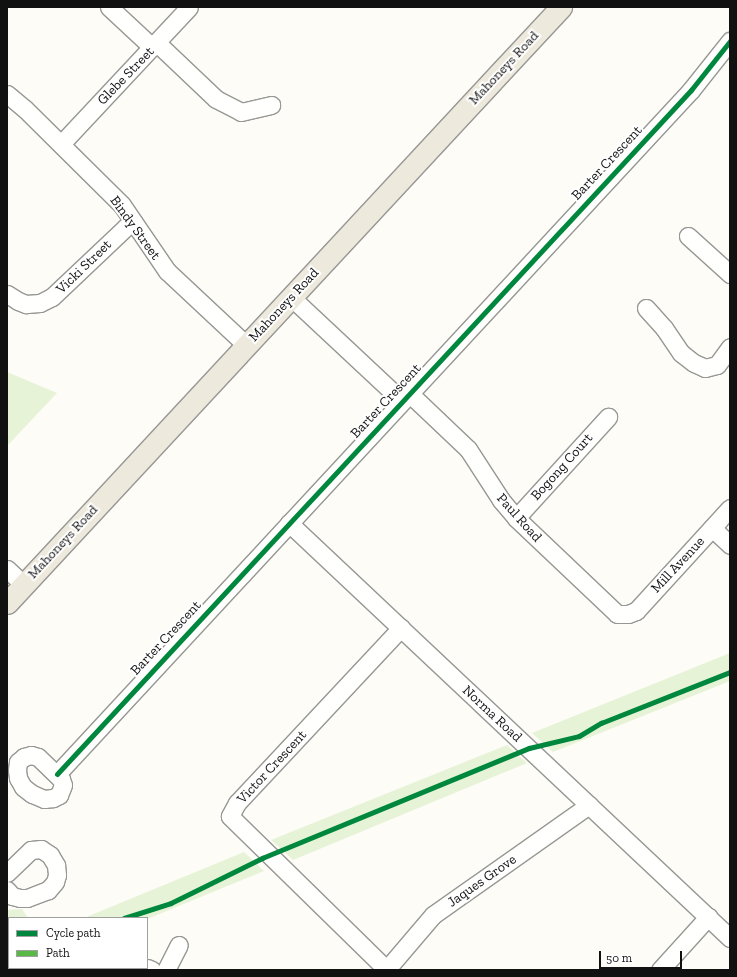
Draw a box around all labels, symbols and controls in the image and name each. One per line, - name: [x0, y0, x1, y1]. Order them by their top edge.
- street label: Mahoneys Road: [466, 28, 542, 108]
- street label: Glebe Street: [94, 44, 158, 108]
- street label: Barter Crescent: [568, 122, 646, 204]
- street label: Bindy Street: [106, 193, 164, 263]
- street label: Vicki Street: [53, 236, 115, 298]
- street label: Mahoneys Road: [246, 265, 322, 345]
- street label: Barter Crescent: [347, 360, 425, 442]
- street label: Bogong Court: [527, 430, 597, 504]
- street label: Paul Road: [493, 490, 545, 546]
- street label: Mahoneys Road: [25, 502, 101, 582]
- street label: Mill Avenue: [648, 533, 708, 597]
- street label: Barter Crescent: [127, 597, 205, 679]
- street label: Norma Road: [459, 682, 525, 746]
- street label: Victor Crescent: [234, 727, 310, 807]
- street label: Jaques Grove: [444, 851, 520, 911]
- legend: [8, 917, 148, 969]
- text: Cycle path: [46, 926, 100, 940]
- scale bar: [601, 943, 684, 969]
- text: Path: [46, 946, 70, 960]
- text: 50 m: [606, 951, 632, 965]

